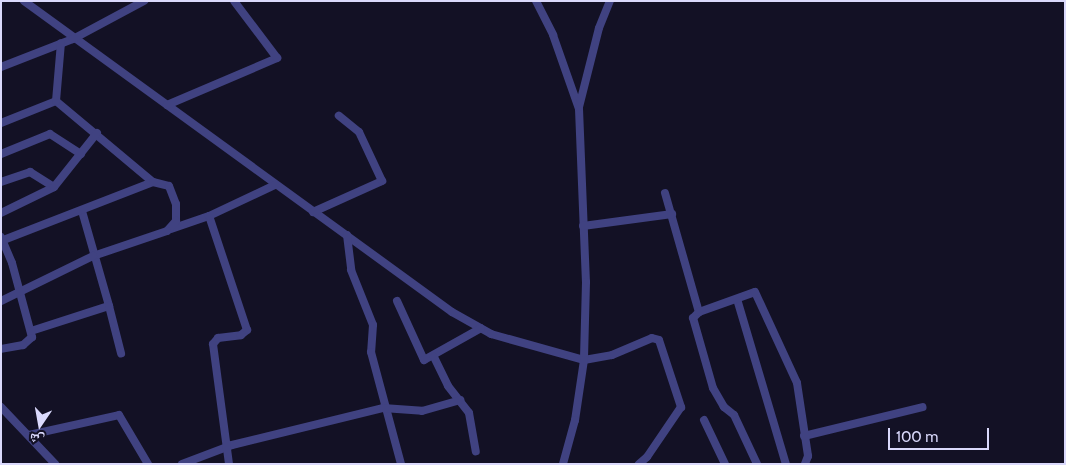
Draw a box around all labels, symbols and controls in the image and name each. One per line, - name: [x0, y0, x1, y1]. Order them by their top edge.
- north arrow: [15, 400, 65, 450]
- scale bar: [891, 418, 992, 450]
- text: 100 m: [896, 428, 938, 446]
- text: ش: [28, 429, 46, 450]

